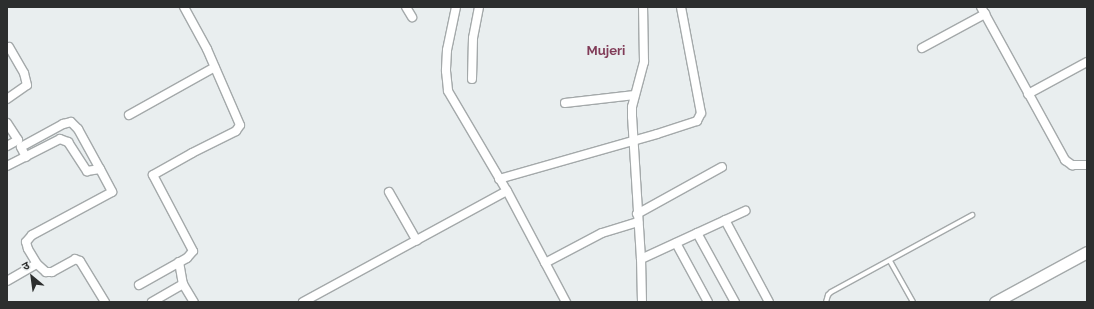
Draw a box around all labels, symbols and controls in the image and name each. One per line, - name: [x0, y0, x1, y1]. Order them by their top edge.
- district label: Mujeri: [587, 43, 625, 59]
- north arrow: [12, 257, 52, 297]
- text: उ: [20, 259, 32, 273]

